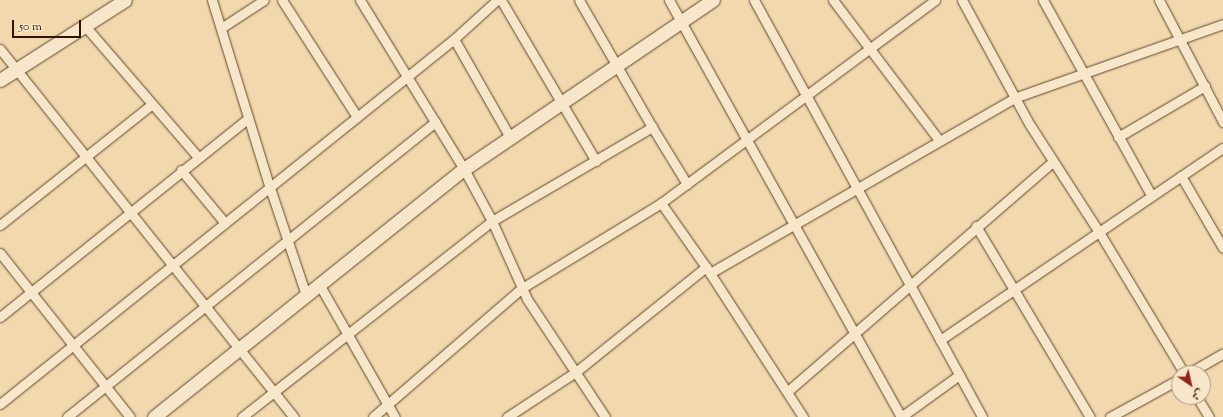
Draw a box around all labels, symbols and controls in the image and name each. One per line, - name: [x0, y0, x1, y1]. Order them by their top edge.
- scale bar: [14, 12, 83, 38]
- text: 50 m: [19, 18, 42, 36]
- north arrow: [1171, 365, 1211, 405]
- text: ش: [1188, 384, 1206, 404]

